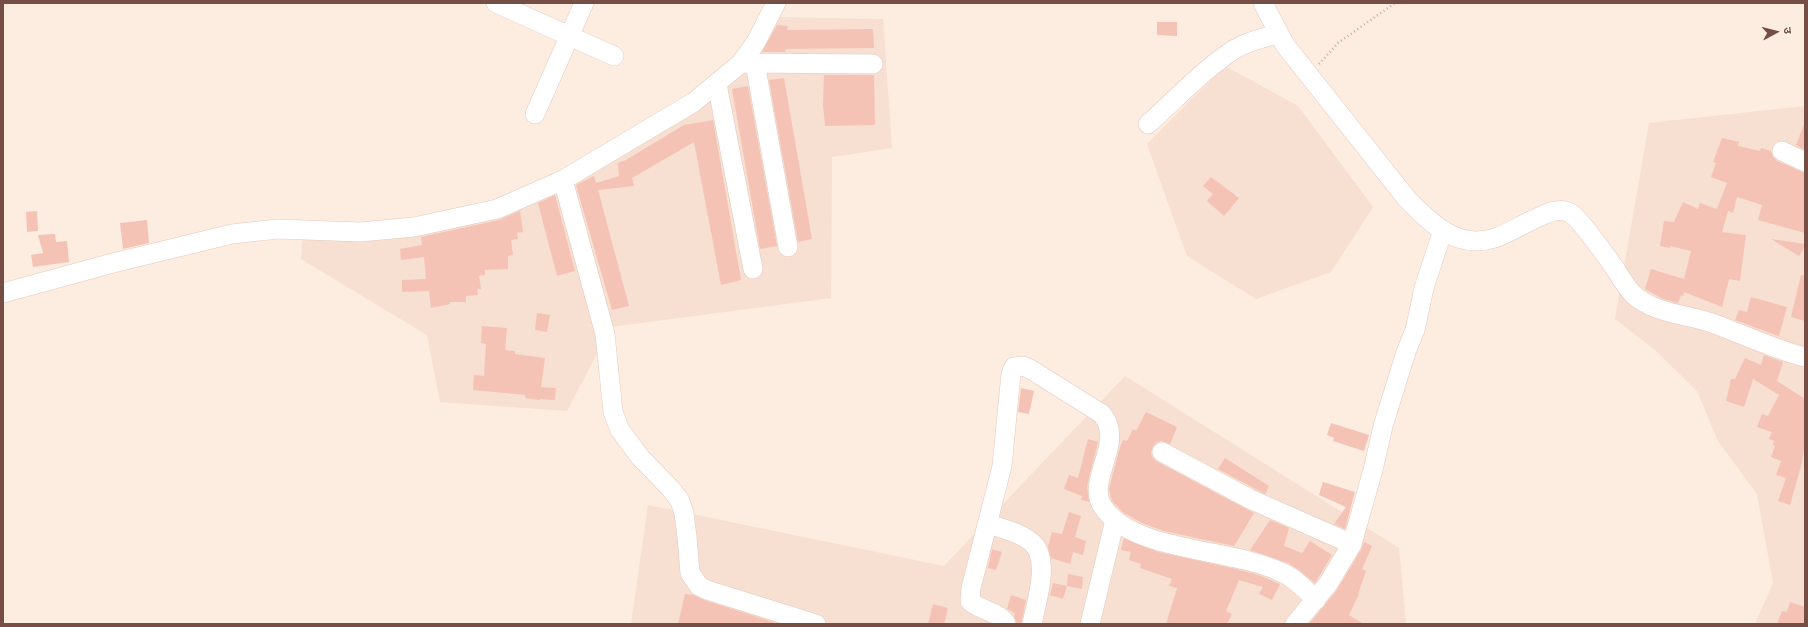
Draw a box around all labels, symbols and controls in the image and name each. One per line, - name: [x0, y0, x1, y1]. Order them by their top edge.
- north arrow: [1756, 12, 1796, 52]
- text: उ: [1782, 26, 1795, 34]

